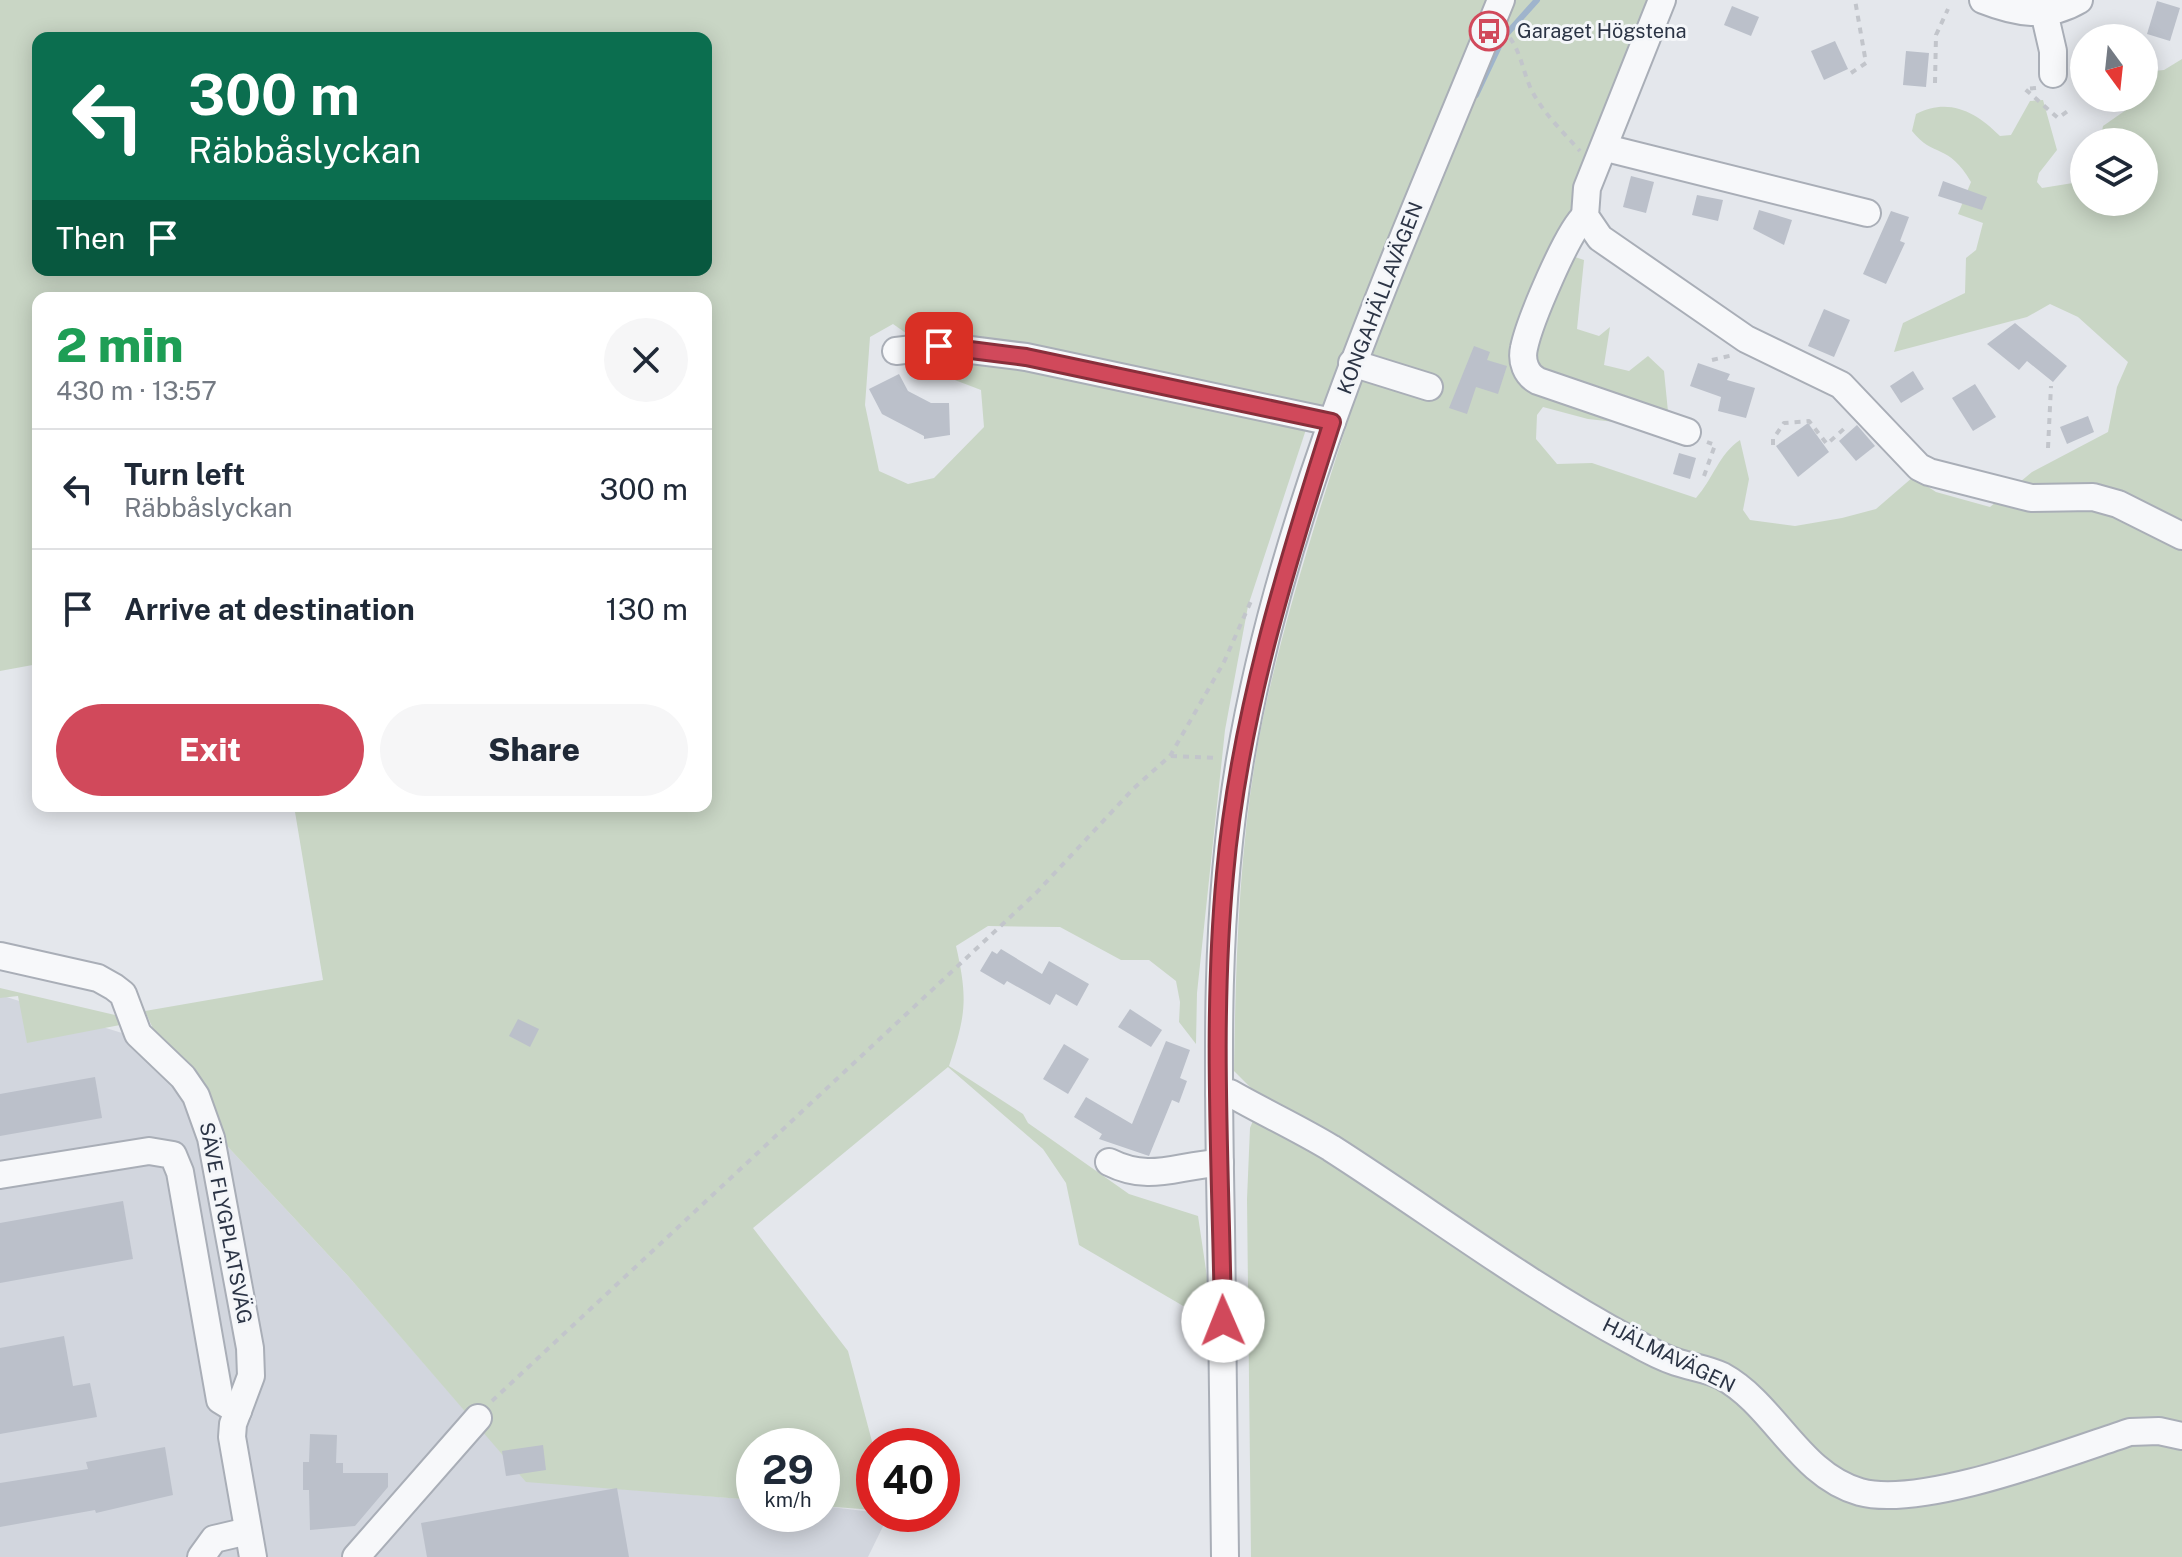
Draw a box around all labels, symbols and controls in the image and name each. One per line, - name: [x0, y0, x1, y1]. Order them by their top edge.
- bus stop icon: Garaget Högstena: [1468, 10, 1510, 52]
- place label: Garaget Högstena: [1517, 19, 1687, 43]
- north arrow: [2070, 24, 2158, 112]
- map controls: [2070, 24, 2158, 216]
- text: 300 m: [188, 62, 360, 128]
- icon: left: [56, 64, 160, 168]
- button: layers: [2070, 128, 2158, 216]
- text: Räbbåslyckan: [188, 129, 421, 171]
- street label: KONGAHÄLLAVÄGEN: [1332, 198, 1428, 398]
- icon: arrive: [141, 216, 185, 260]
- text: Then: [56, 220, 125, 256]
- pin: [905, 312, 973, 380]
- text: 2 min: [56, 316, 184, 373]
- button: close: [604, 318, 688, 402]
- icon: arrive: [917, 324, 961, 368]
- text: 430 m · 13:57: [56, 375, 217, 406]
- text: Turn left: [124, 456, 245, 492]
- icon: left: [56, 467, 100, 511]
- text: 300 m: [600, 471, 688, 507]
- text: Räbbåslyckan: [124, 492, 293, 523]
- icon: arrive: [56, 587, 100, 631]
- text: Arrive at destination: [124, 591, 415, 627]
- text: 130 m: [605, 591, 688, 627]
- button: Exit: [56, 704, 364, 796]
- button: Share: [380, 704, 688, 796]
- street label: SÄVE FLYGPLATSVÄG: [195, 1120, 257, 1326]
- position arrow: [1181, 1279, 1265, 1363]
- street label: HJÄLMAVÄGEN: [1599, 1312, 1739, 1398]
- speed limit sign: 40: [856, 1428, 960, 1532]
- text: 29: [762, 1446, 814, 1493]
- text: km/h: [764, 1488, 812, 1512]

